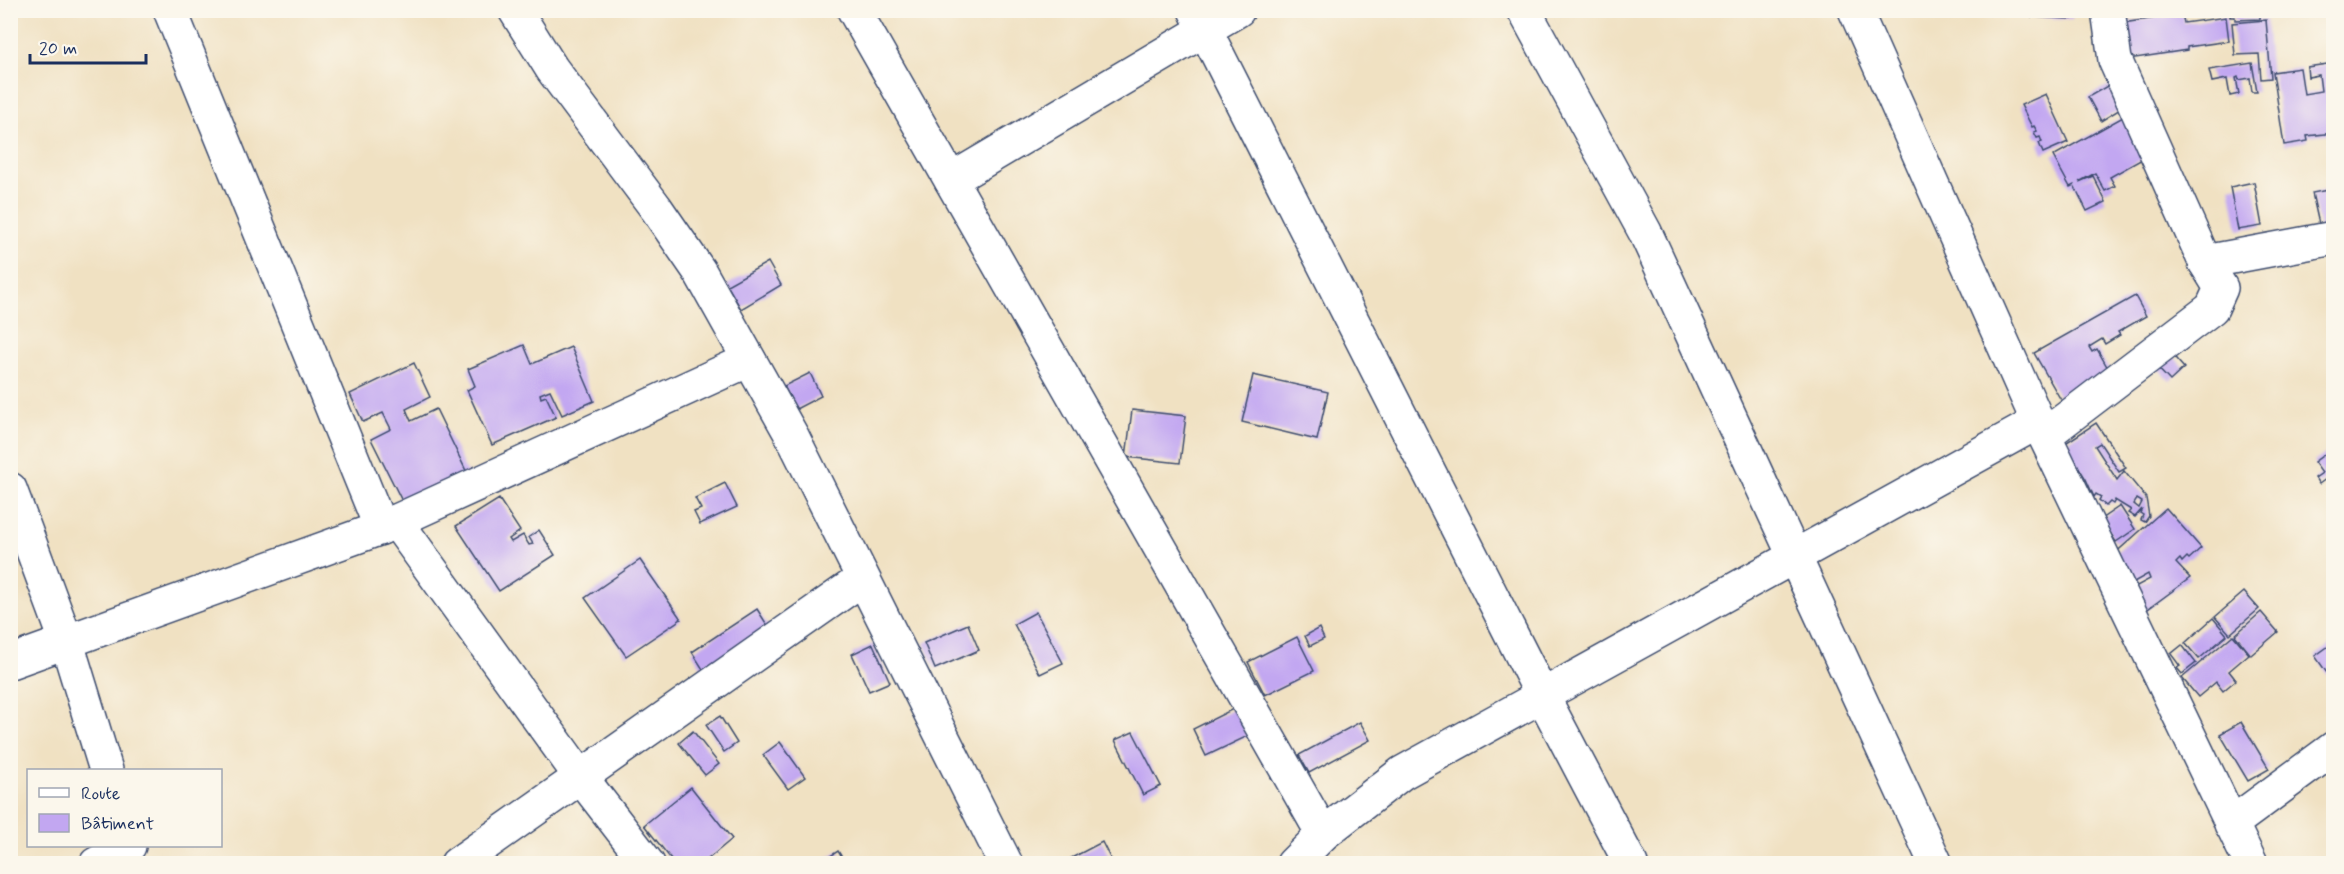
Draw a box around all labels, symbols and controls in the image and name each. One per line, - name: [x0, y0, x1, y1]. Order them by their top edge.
- scale bar: [30, 27, 146, 65]
- text: 20 m: [39, 37, 77, 61]
- legend: [27, 769, 222, 847]
- text: Route: [81, 782, 120, 806]
- text: Bâtiment: [81, 812, 154, 836]

